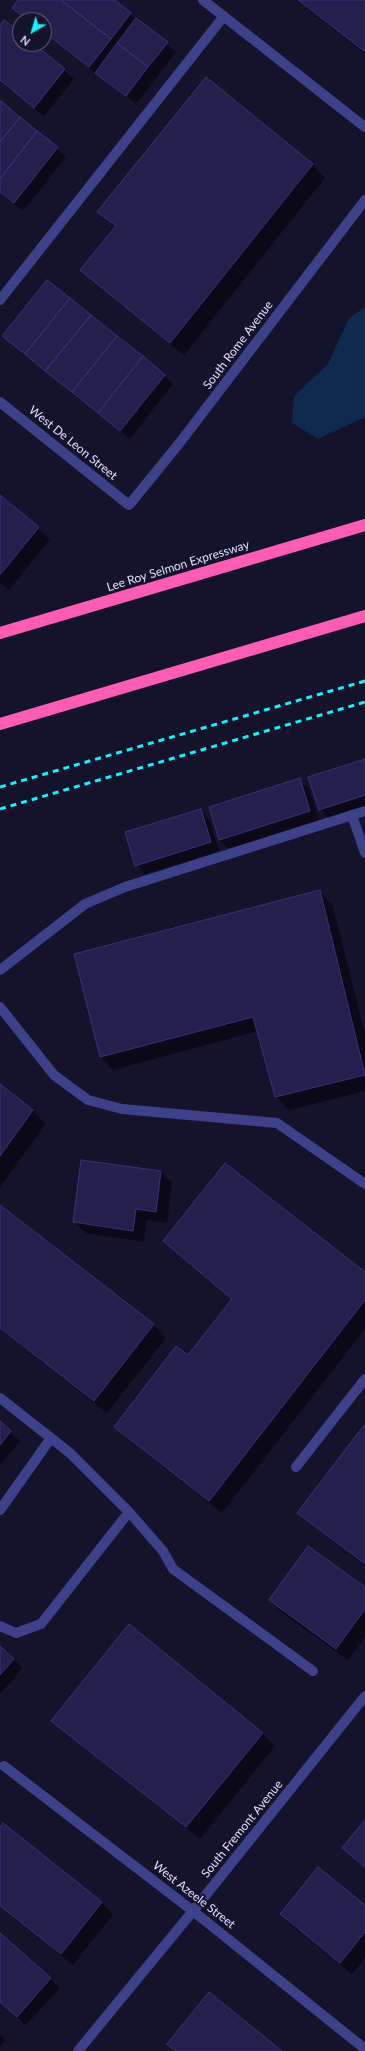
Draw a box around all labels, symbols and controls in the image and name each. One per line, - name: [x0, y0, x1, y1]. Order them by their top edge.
- north arrow: [12, 12, 52, 52]
- text: N: [18, 33, 32, 49]
- street label: South Rome Avenue: [200, 298, 276, 392]
- street label: West De Leon Street: [26, 403, 120, 483]
- street label: Lee Roy Selmon Expressway: [105, 537, 251, 595]
- street label: South Fremont Avenue: [198, 1777, 286, 1881]
- street label: West Azeele Street: [150, 1858, 238, 1932]

